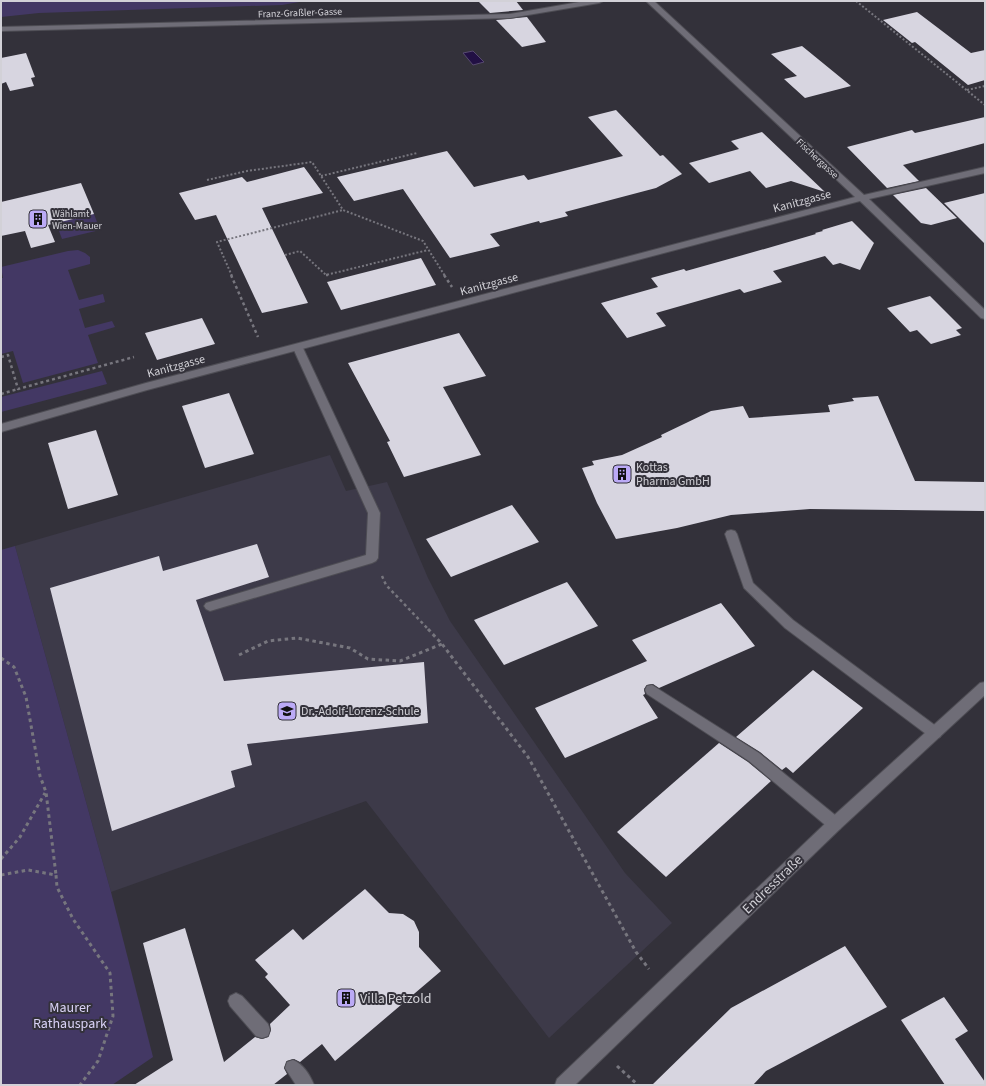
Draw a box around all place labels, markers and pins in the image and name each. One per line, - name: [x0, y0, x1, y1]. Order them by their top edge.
- place label: Wählamt Wien-Mauer: [52, 207, 103, 233]
- building icon: Wählamt Wien-Mauer: [27, 208, 49, 230]
- place label: Kottas Pharma GmbH: [636, 459, 710, 490]
- building icon: Kottas Pharma GmbH: [611, 463, 633, 485]
- school or university icon: Dr.-Adolf-Lorenz-Schule: [276, 700, 298, 722]
- place label: Dr.-Adolf-Lorenz-Schule: [301, 703, 420, 720]
- building icon: Villa Petzold: [335, 987, 357, 1009]
- place label: Villa Petzold: [360, 989, 432, 1009]

